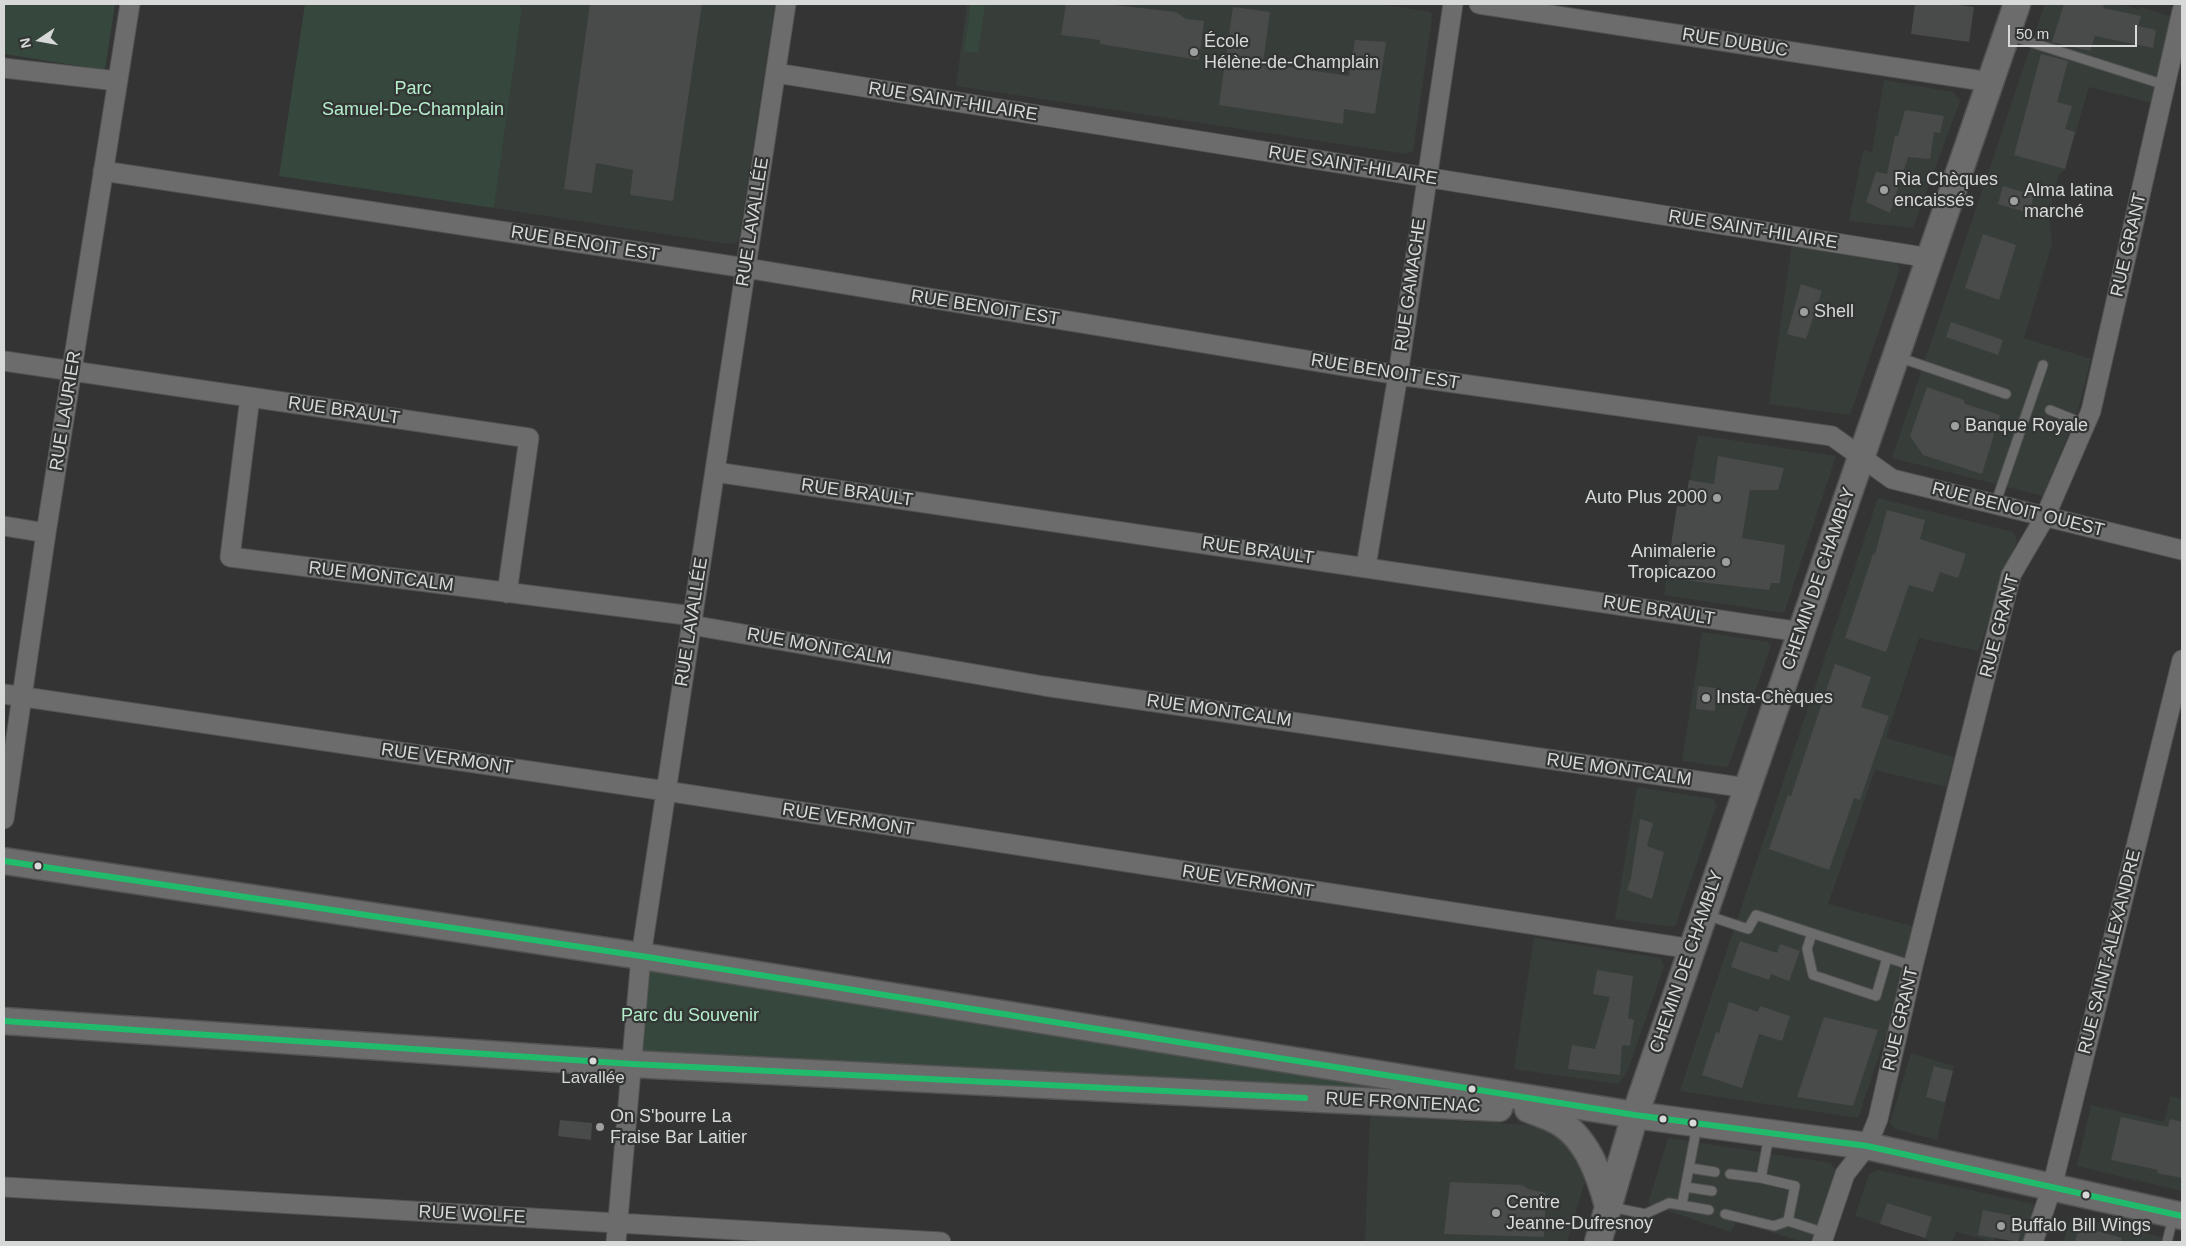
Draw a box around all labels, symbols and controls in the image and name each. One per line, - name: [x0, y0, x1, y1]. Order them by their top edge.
- north arrow: [15, 15, 65, 65]
- scale bar: [2011, 15, 2140, 47]
- street label: RUE DUBUC: [1680, 24, 1790, 62]
- text: 50 m: [2016, 25, 2049, 42]
- place label: École Hélène-de-Champlain: [1204, 31, 1379, 74]
- text: N: [16, 37, 34, 50]
- marker: École Hélène-de-Champlain: [1188, 46, 1200, 58]
- park label: Parc Samuel-De-Champlain: [322, 78, 504, 120]
- street label: RUE SAINT-HILAIRE: [867, 78, 1039, 126]
- street label: RUE SAINT-HILAIRE: [1267, 142, 1439, 190]
- street label: RUE LAVALLÉE: [732, 156, 774, 288]
- place label: Ria Chèques encaissés: [1894, 169, 1998, 212]
- place label: Alma latina marché: [2024, 180, 2113, 222]
- marker: Ria Chèques encaissés: [1878, 184, 1890, 196]
- street label: RUE GRANT: [2107, 191, 2151, 299]
- marker: Alma latina marché: [2008, 195, 2020, 207]
- street label: RUE SAINT-HILAIRE: [1667, 206, 1839, 254]
- street label: RUE GAMACHE: [1391, 217, 1431, 353]
- street label: RUE BENOIT EST: [509, 222, 661, 266]
- street label: RUE BENOIT EST: [909, 286, 1061, 330]
- place label: Shell: [1814, 301, 1854, 323]
- marker: Shell: [1798, 306, 1810, 318]
- street label: RUE LAURIER: [46, 350, 86, 472]
- street label: RUE BENOIT EST: [1309, 350, 1461, 394]
- street label: RUE BRAULT: [287, 392, 401, 430]
- place label: Banque Royale: [1965, 415, 2088, 437]
- marker: Banque Royale: [1949, 420, 1961, 432]
- street label: RUE BRAULT: [800, 474, 914, 512]
- street label: RUE BENOIT OUEST: [1930, 478, 2106, 542]
- street label: CHEMIN DE CHAMBLY: [1778, 485, 1860, 673]
- place label: Auto Plus 2000: [1585, 487, 1707, 509]
- marker: Auto Plus 2000: [1711, 492, 1723, 504]
- street label: RUE BRAULT: [1201, 532, 1315, 570]
- place label: Animalerie Tropicazoo: [1628, 541, 1716, 584]
- street label: RUE LAVALLÉE: [671, 556, 713, 688]
- marker: Animalerie Tropicazoo: [1720, 556, 1732, 568]
- street label: RUE MONTCALM: [307, 557, 455, 597]
- street label: RUE GRANT: [1976, 572, 2024, 680]
- street label: RUE BRAULT: [1602, 592, 1716, 630]
- street label: RUE MONTCALM: [745, 624, 893, 670]
- place label: Insta-Chèques: [1716, 687, 1833, 709]
- street label: RUE MONTCALM: [1145, 690, 1293, 732]
- marker: Insta-Chèques: [1700, 692, 1712, 704]
- street label: RUE VERMONT: [380, 739, 514, 779]
- street label: RUE MONTCALM: [1545, 749, 1693, 791]
- street label: RUE VERMONT: [781, 799, 915, 841]
- street label: RUE SAINT-ALEXANDRE: [2074, 847, 2146, 1057]
- unlabelled marker: [33, 861, 43, 871]
- street label: RUE VERMONT: [1181, 861, 1315, 903]
- street label: CHEMIN DE CHAMBLY: [1646, 868, 1728, 1056]
- street label: RUE GRANT: [1879, 965, 1923, 1073]
- park label: Parc du Souvenir: [621, 1005, 759, 1027]
- marker: Lavallée: [588, 1056, 598, 1066]
- place label: Lavallée: [561, 1068, 625, 1088]
- unlabelled marker: [1467, 1084, 1477, 1094]
- street label: RUE FRONTENAC: [1325, 1088, 1481, 1118]
- place label: On S'bourre La Fraise Bar Laitier: [610, 1106, 747, 1148]
- unlabelled marker: [1658, 1114, 1668, 1124]
- unlabelled marker: [1688, 1118, 1698, 1128]
- marker: On S'bourre La Fraise Bar Laitier: [594, 1121, 606, 1133]
- unlabelled marker: [2081, 1190, 2091, 1200]
- place label: Centre Jeanne-Dufresnoy: [1506, 1192, 1653, 1234]
- street label: RUE WOLFE: [418, 1201, 526, 1229]
- marker: Centre Jeanne-Dufresnoy: [1490, 1207, 1502, 1219]
- place label: Buffalo Bill Wings: [2011, 1215, 2151, 1237]
- marker: Buffalo Bill Wings: [1995, 1220, 2007, 1232]

